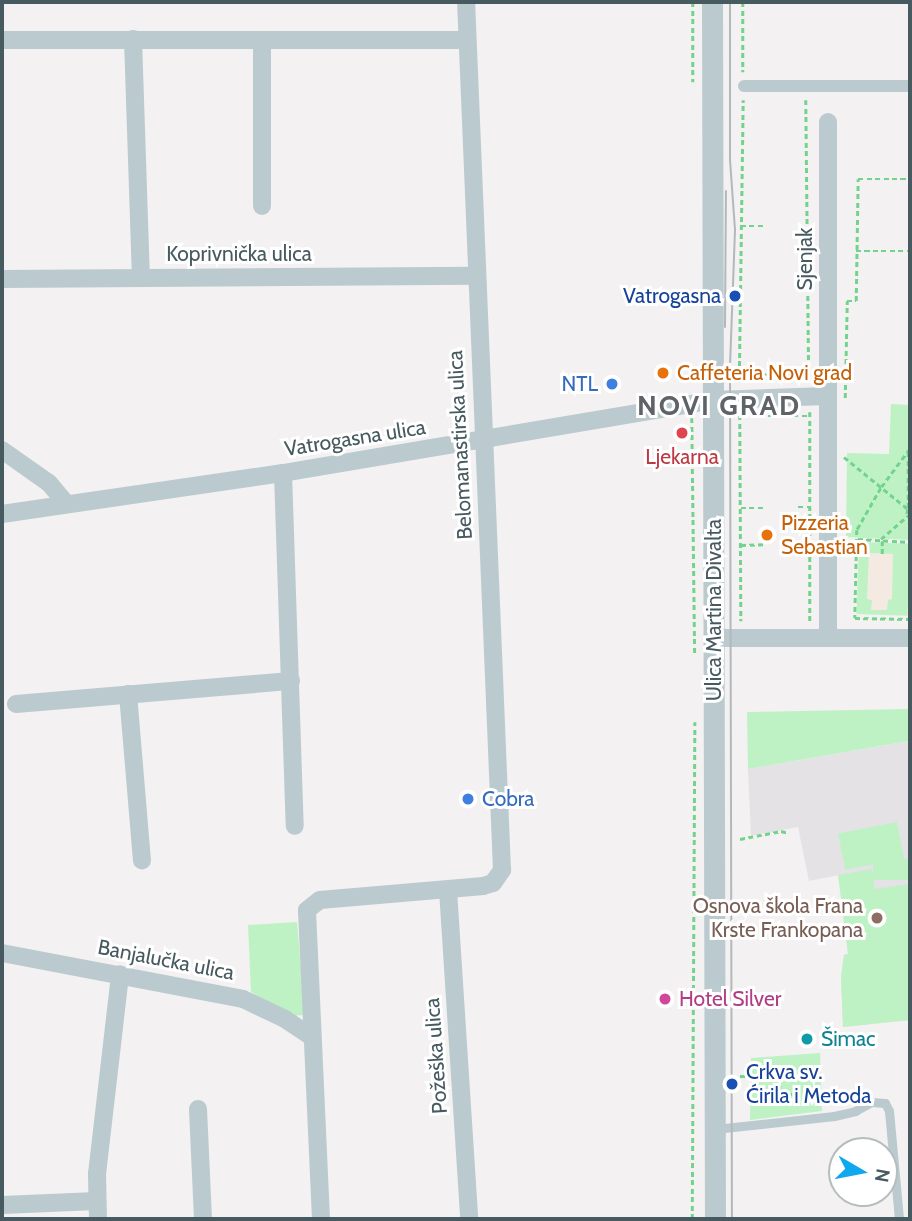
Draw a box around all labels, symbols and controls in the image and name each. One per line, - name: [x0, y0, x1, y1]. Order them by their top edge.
- street label: Sjenjak: [792, 227, 818, 291]
- street label: Koprivnička ulica: [166, 241, 312, 267]
- place label: Vatrogasna: [623, 283, 721, 309]
- marker: Vatrogasna: [727, 288, 743, 304]
- street label: Belomanastirska ulica: [442, 350, 478, 540]
- place label: Caffeteria Novi grad: [677, 360, 852, 386]
- marker: Caffeteria Novi grad: [655, 365, 671, 381]
- place label: NTL: [562, 371, 598, 397]
- marker: NTL: [604, 376, 620, 392]
- district label: NOVI GRAD: [638, 388, 800, 422]
- street label: Vatrogasna ulica: [283, 414, 427, 462]
- marker: Ljekarna: [674, 425, 690, 441]
- place label: Ljekarna: [645, 444, 719, 470]
- place label: Pizzeria Sebastian: [781, 510, 868, 560]
- street label: Ulica Martina Divalta: [701, 519, 727, 701]
- marker: Pizzeria Sebastian: [759, 527, 775, 543]
- place label: Cobra: [482, 786, 534, 812]
- marker: Cobra: [460, 791, 476, 807]
- place label: Osnova škola Frana Krste Frankopana: [693, 893, 863, 943]
- marker: Osnova škola Frana Krste Frankopana: [869, 910, 885, 926]
- street label: Banjalučka ulica: [96, 934, 236, 986]
- place label: Hotel Silver: [679, 986, 781, 1012]
- marker: Hotel Silver: [657, 991, 673, 1007]
- street label: Požeška ulica: [419, 997, 453, 1115]
- place label: Šimac: [821, 1026, 876, 1052]
- marker: Šimac: [799, 1031, 815, 1047]
- place label: Crkva sv. Ćirila i Metoda: [746, 1059, 871, 1109]
- marker: Crkva sv. Ćirila i Metoda: [724, 1076, 740, 1092]
- north arrow: [828, 1137, 898, 1207]
- text: N: [870, 1167, 895, 1184]

